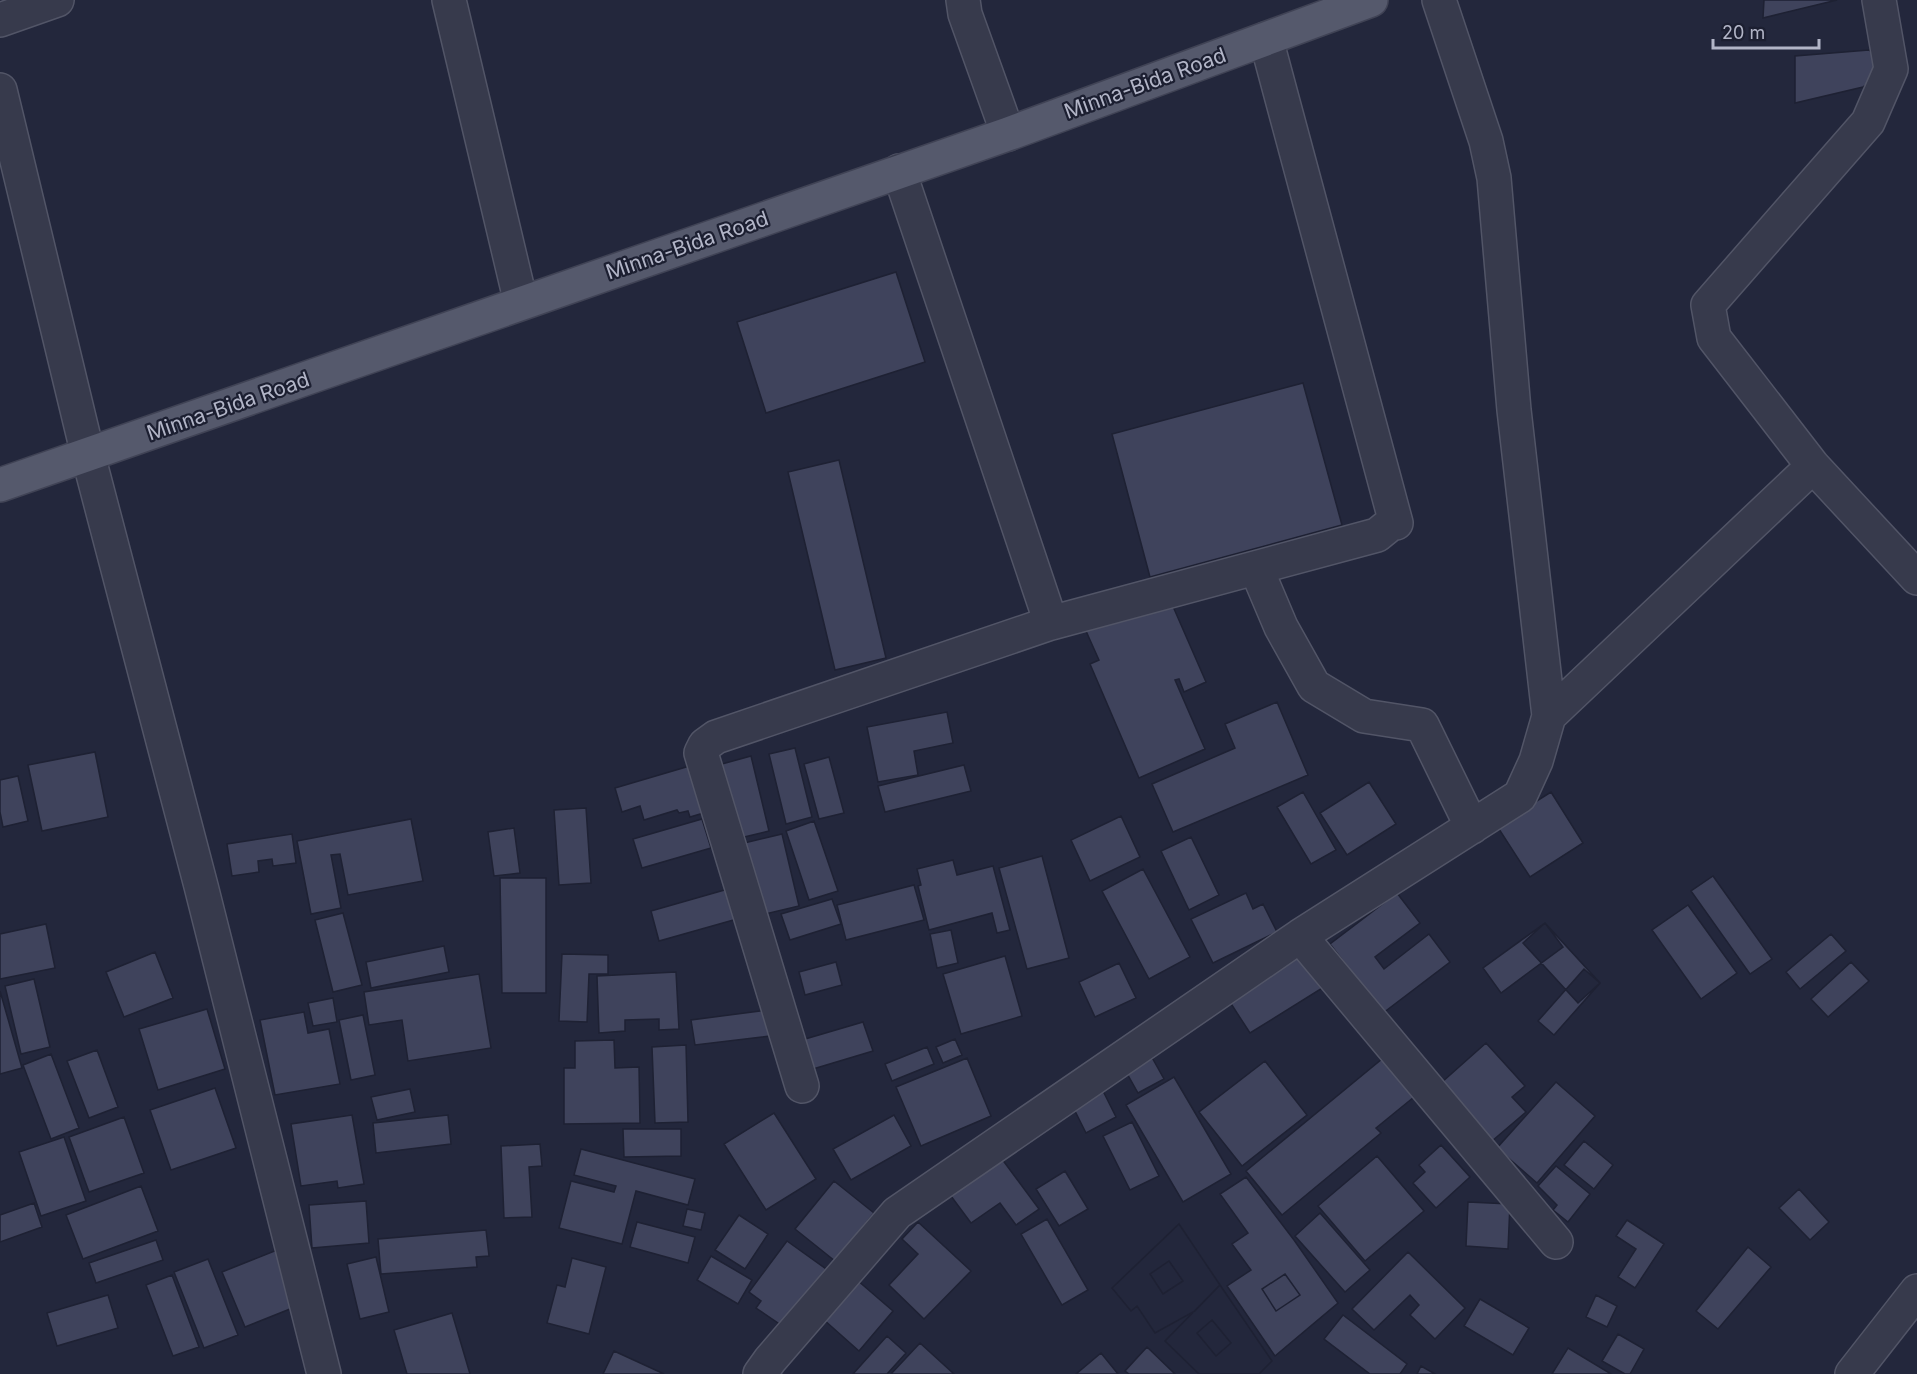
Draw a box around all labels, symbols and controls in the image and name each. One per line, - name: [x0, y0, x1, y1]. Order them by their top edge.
- scale bar: [1713, 12, 1820, 50]
- text: 20 m: [1722, 22, 1765, 43]
- street label: Minna-Bida Road: [1061, 42, 1229, 124]
- street label: Minna-Bida Road: [602, 205, 772, 285]
- street label: Minna-Bida Road: [143, 366, 313, 446]

